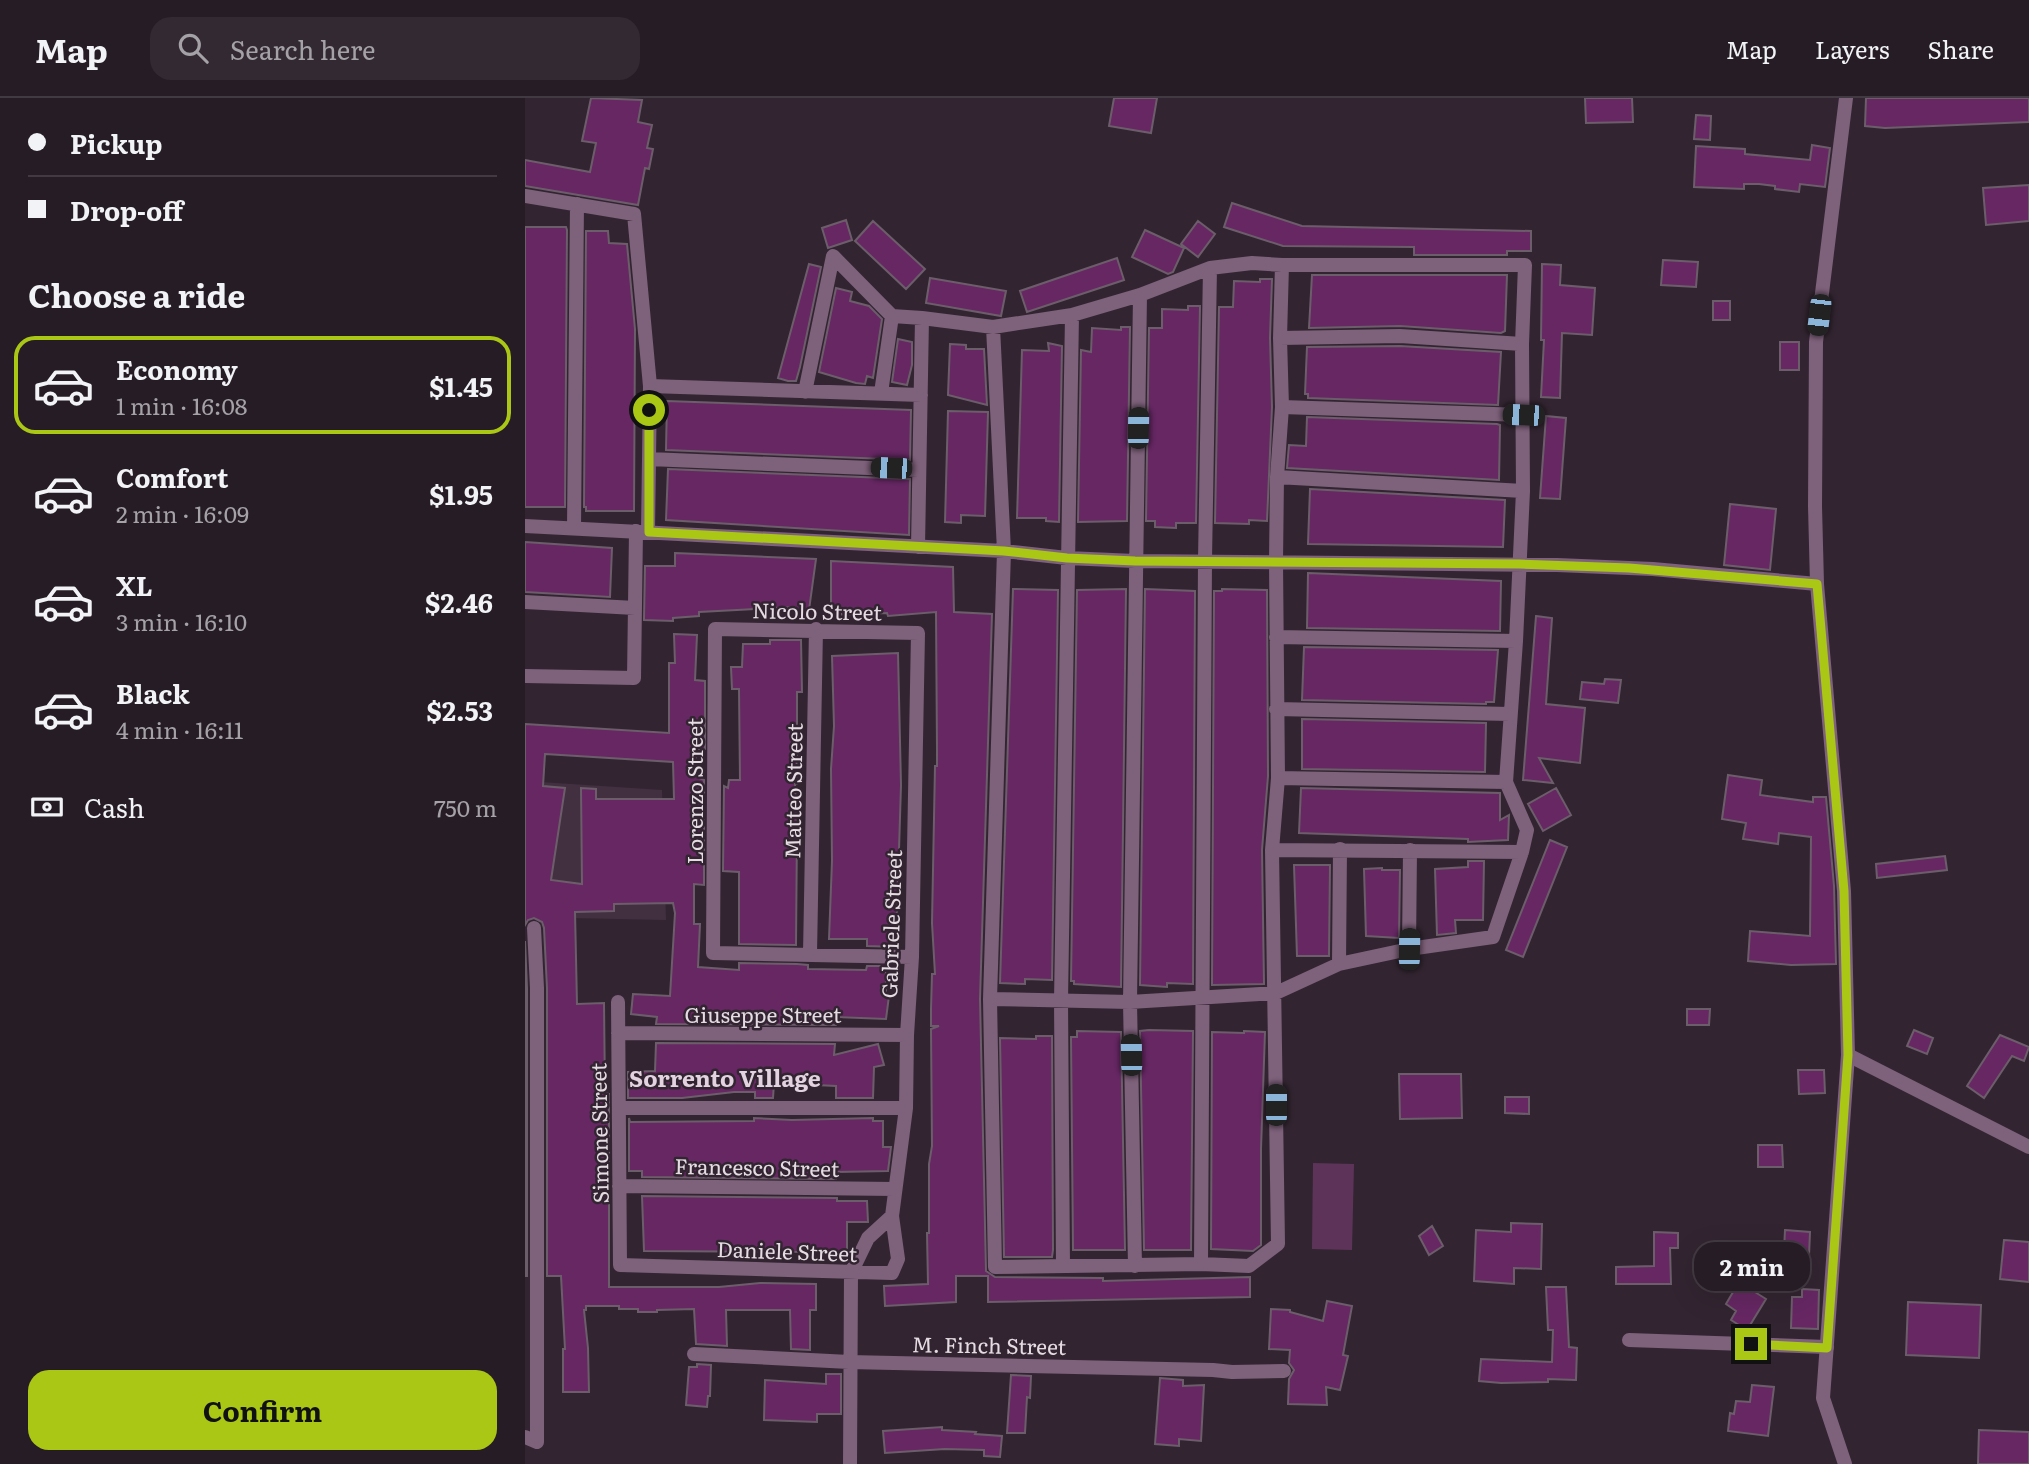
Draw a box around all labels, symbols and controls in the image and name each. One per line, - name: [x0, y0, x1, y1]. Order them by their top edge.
- search box: [150, 17, 640, 80]
- text: Map: [35, 24, 108, 73]
- icon: search: [174, 29, 212, 67]
- text: Search here: [230, 29, 376, 68]
- text: Map: [1726, 31, 1777, 66]
- text: Layers: [1815, 31, 1889, 66]
- text: Share: [1927, 31, 1994, 66]
- text: Pickup: [70, 123, 162, 162]
- text: Drop-off: [70, 190, 183, 229]
- text: Choose a ride: [28, 270, 245, 318]
- car: [1807, 293, 1832, 337]
- text: Economy: [116, 349, 238, 388]
- icon: car: [32, 354, 95, 417]
- text: $1.45: [429, 366, 493, 405]
- text: 1 min · 16:08: [116, 388, 247, 422]
- route start: [633, 394, 665, 426]
- car: [1502, 404, 1545, 426]
- car: [1128, 407, 1149, 449]
- text: Comfort: [116, 457, 228, 496]
- car: [870, 457, 913, 479]
- icon: car: [32, 462, 95, 525]
- text: $1.95: [429, 474, 493, 513]
- text: 2 min · 16:09: [116, 496, 249, 530]
- text: XL: [116, 565, 153, 604]
- icon: car: [32, 570, 95, 633]
- text: $2.46: [425, 582, 493, 621]
- street label: Nicolo Street: [752, 593, 883, 627]
- text: 3 min · 16:10: [116, 604, 247, 638]
- text: Black: [116, 673, 190, 712]
- icon: car: [32, 678, 95, 741]
- text: $2.53: [427, 690, 493, 729]
- text: 4 min · 16:11: [116, 712, 243, 746]
- street label: Lorenzo Street: [678, 717, 709, 864]
- street label: Matteo Street: [775, 722, 809, 859]
- text: Cash: [84, 787, 145, 826]
- icon: cash: [28, 788, 66, 826]
- text: 750 m: [434, 790, 497, 824]
- street label: Gabriele Street: [872, 849, 908, 999]
- car: [1399, 928, 1420, 970]
- street label: Giuseppe Street: [684, 998, 842, 1029]
- car: [1121, 1034, 1142, 1076]
- district label: Sorrento Village: [629, 1060, 821, 1094]
- street label: Simone Street: [581, 1062, 615, 1204]
- car: [1266, 1084, 1287, 1126]
- street label: Francesco Street: [674, 1149, 840, 1183]
- street label: Daniele Street: [716, 1232, 858, 1268]
- callout: 2 min: [1693, 1242, 1809, 1292]
- text: 2 min: [1720, 1249, 1784, 1283]
- street label: M. Finch Street: [912, 1327, 1067, 1361]
- route end: [1735, 1328, 1767, 1360]
- button: Confirm: [28, 1370, 497, 1450]

